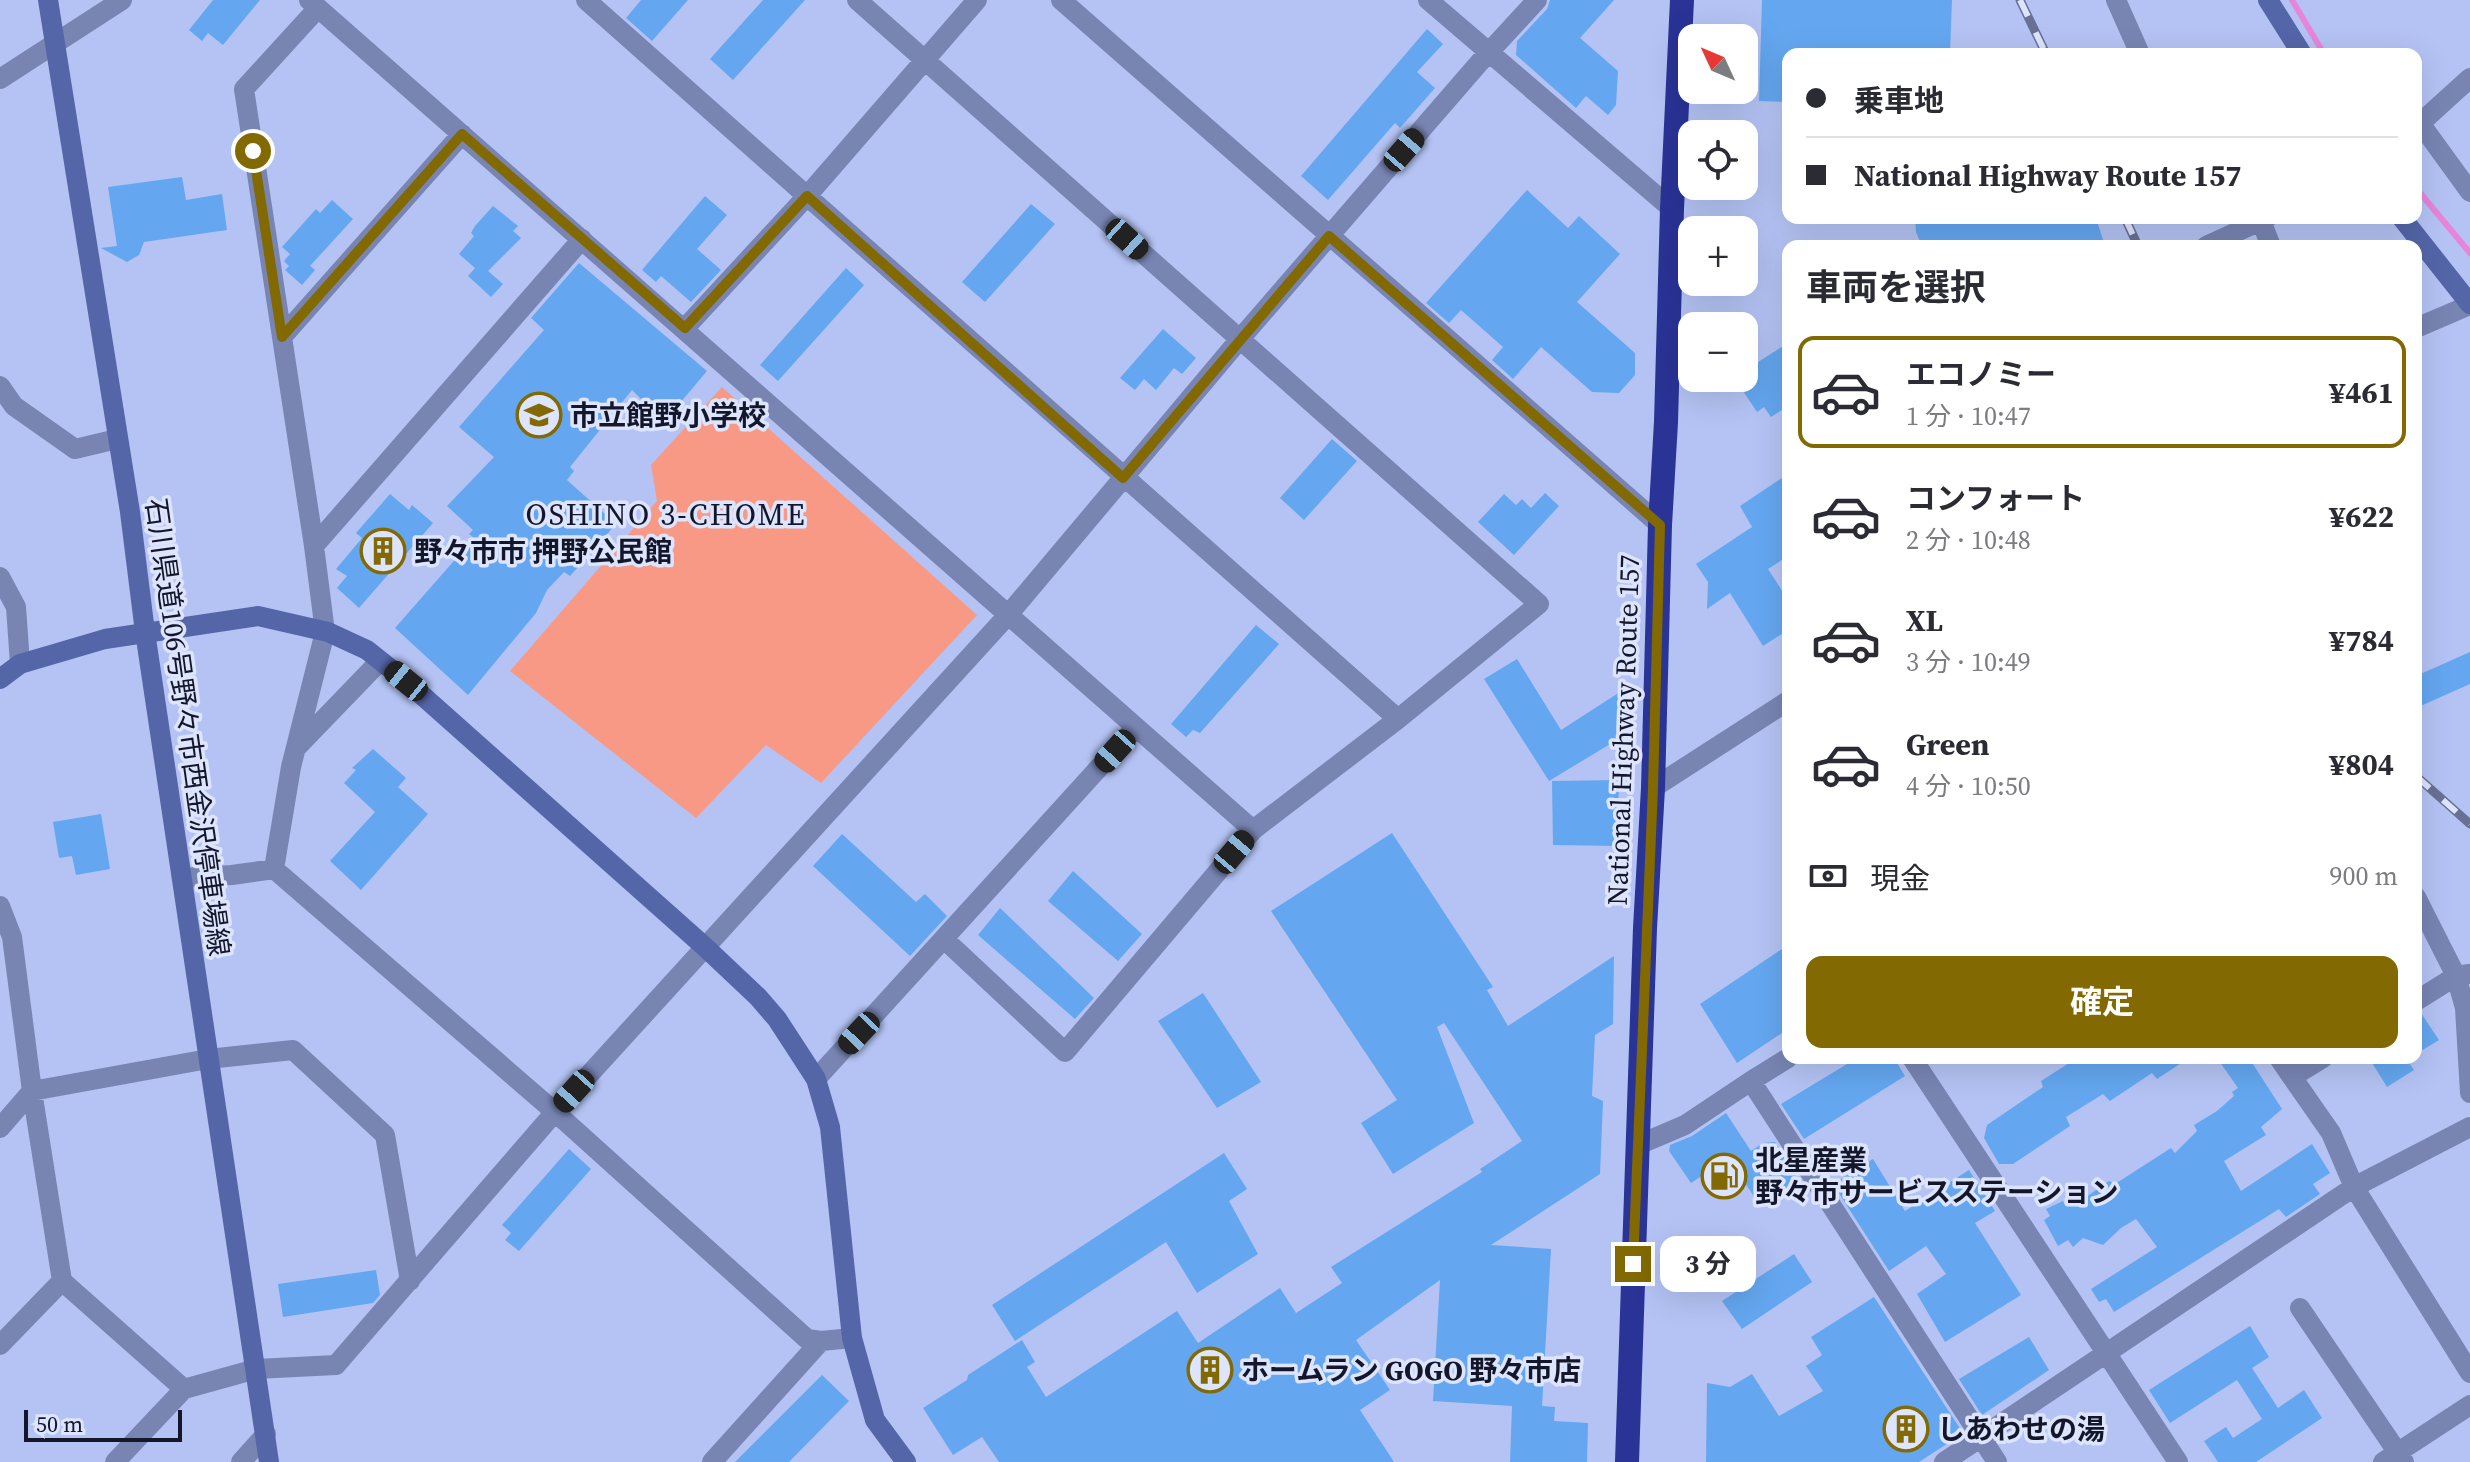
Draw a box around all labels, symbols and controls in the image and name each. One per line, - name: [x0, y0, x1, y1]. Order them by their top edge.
- north arrow: [1678, 24, 1758, 104]
- map controls: [1678, 24, 1758, 392]
- text: 乗車地: [1854, 80, 1944, 121]
- button: locate: [1678, 120, 1758, 200]
- car: [1379, 124, 1429, 176]
- route start: [235, 133, 271, 169]
- text: National Highway Route 157: [1854, 155, 2242, 196]
- car: [1101, 214, 1153, 264]
- button: +: [1678, 216, 1758, 296]
- text: 車両を選択: [1806, 263, 1986, 312]
- button: −: [1678, 312, 1758, 392]
- text: エコノミー: [1906, 354, 2056, 395]
- icon: car: [1810, 356, 1882, 428]
- text: ¥461: [2329, 372, 2394, 413]
- school or university icon: 市立館野小学校: [515, 391, 563, 439]
- place label: 市立館野小学校: [570, 396, 766, 434]
- text: 1 分 · 10:47: [1906, 398, 2031, 434]
- text: コンフォート: [1906, 478, 2085, 519]
- icon: car: [1810, 480, 1882, 552]
- district label: OSHINO 3-CHOME: [526, 494, 806, 535]
- street label: 石川県道106号野々市西金沢停車場線: [137, 496, 239, 958]
- text: ¥622: [2329, 496, 2394, 537]
- text: 2 分 · 10:48: [1906, 522, 2031, 558]
- building icon: 野々市市 押野公民館: [359, 527, 407, 575]
- place label: 野々市市 押野公民館: [414, 532, 672, 570]
- street label: National Highway Route 157: [1598, 554, 1648, 906]
- text: XL: [1906, 600, 1943, 641]
- icon: car: [1810, 604, 1882, 676]
- text: ¥784: [2329, 620, 2394, 661]
- text: 3 分 · 10:49: [1906, 644, 2031, 680]
- car: [380, 657, 432, 705]
- text: Green: [1906, 724, 1989, 765]
- car: [1090, 725, 1140, 777]
- icon: car: [1810, 728, 1882, 800]
- text: ¥804: [2329, 744, 2394, 785]
- text: 4 分 · 10:50: [1906, 768, 2031, 804]
- car: [1209, 826, 1259, 878]
- icon: cash: [1806, 854, 1850, 898]
- text: 現金: [1870, 858, 1930, 899]
- text: 900 m: [2330, 858, 2398, 894]
- button: 確定: [1806, 956, 2398, 1048]
- car: [834, 1007, 884, 1059]
- car: [549, 1065, 599, 1117]
- place label: 北星産業 野々市サービスステーション: [1755, 1141, 2118, 1211]
- fuel station icon: 北星産業 野々市サービスステーション: [1700, 1152, 1748, 1200]
- callout: 3 分: [1661, 1236, 1757, 1292]
- route end: [1615, 1246, 1651, 1282]
- text: 3 分: [1685, 1246, 1731, 1282]
- building icon: ホームラン GOGO 野々市店: [1186, 1346, 1234, 1394]
- place label: ホームラン GOGO 野々市店: [1241, 1351, 1581, 1389]
- building icon: しあわせの湯: [1882, 1405, 1930, 1453]
- scale bar: [24, 1406, 182, 1442]
- text: 50 m: [36, 1409, 83, 1439]
- place label: しあわせの湯: [1937, 1410, 2105, 1448]

